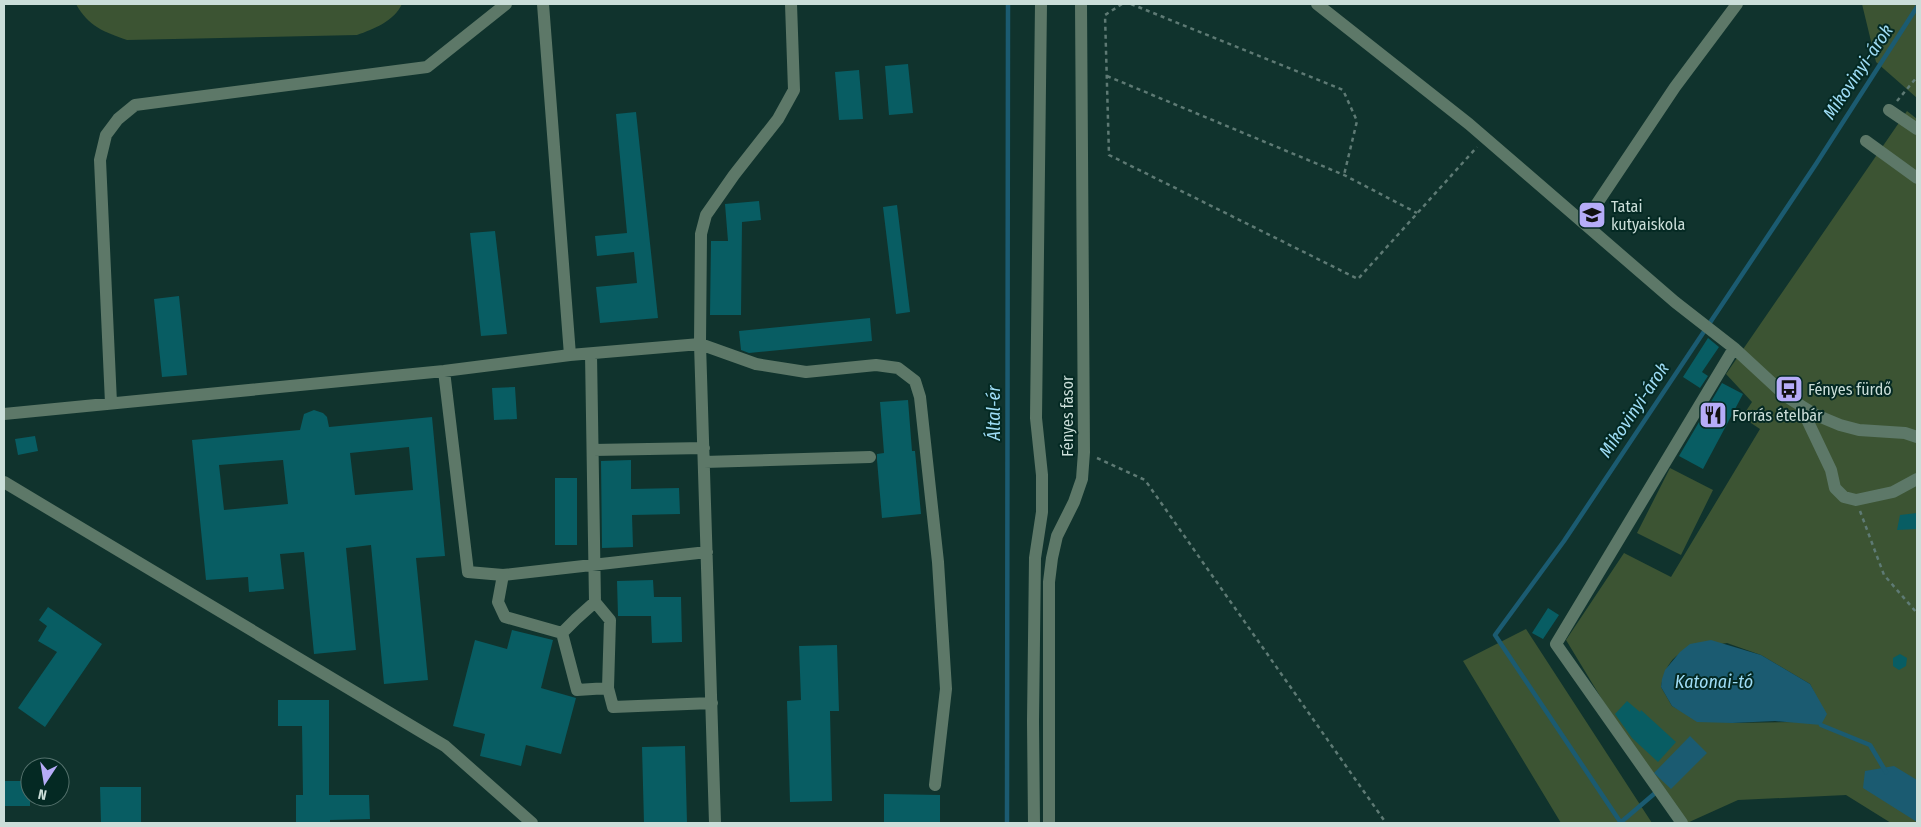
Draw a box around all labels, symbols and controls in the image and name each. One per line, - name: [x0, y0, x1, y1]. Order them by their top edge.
- water label: Mikovinyi-árok: [1818, 20, 1898, 124]
- place label: Tatai kutyaiskola: [1611, 197, 1685, 234]
- school or university icon: Tatai kutyaiskola: [1577, 200, 1607, 230]
- water label: Mikovinyi-árok: [1594, 358, 1674, 462]
- bus stop icon: Fényes fürdő: [1774, 374, 1804, 404]
- street label: Fényes fasor: [1058, 375, 1077, 457]
- place label: Fényes fürdő: [1808, 380, 1892, 399]
- water label: Által-ér: [983, 385, 1005, 441]
- restaurant icon: Forrás ételbár: [1698, 400, 1728, 430]
- place label: Forrás ételbár: [1732, 406, 1823, 425]
- water label: Katonai-tó: [1675, 671, 1753, 693]
- north arrow: [20, 757, 70, 807]
- text: N: [37, 785, 48, 803]

